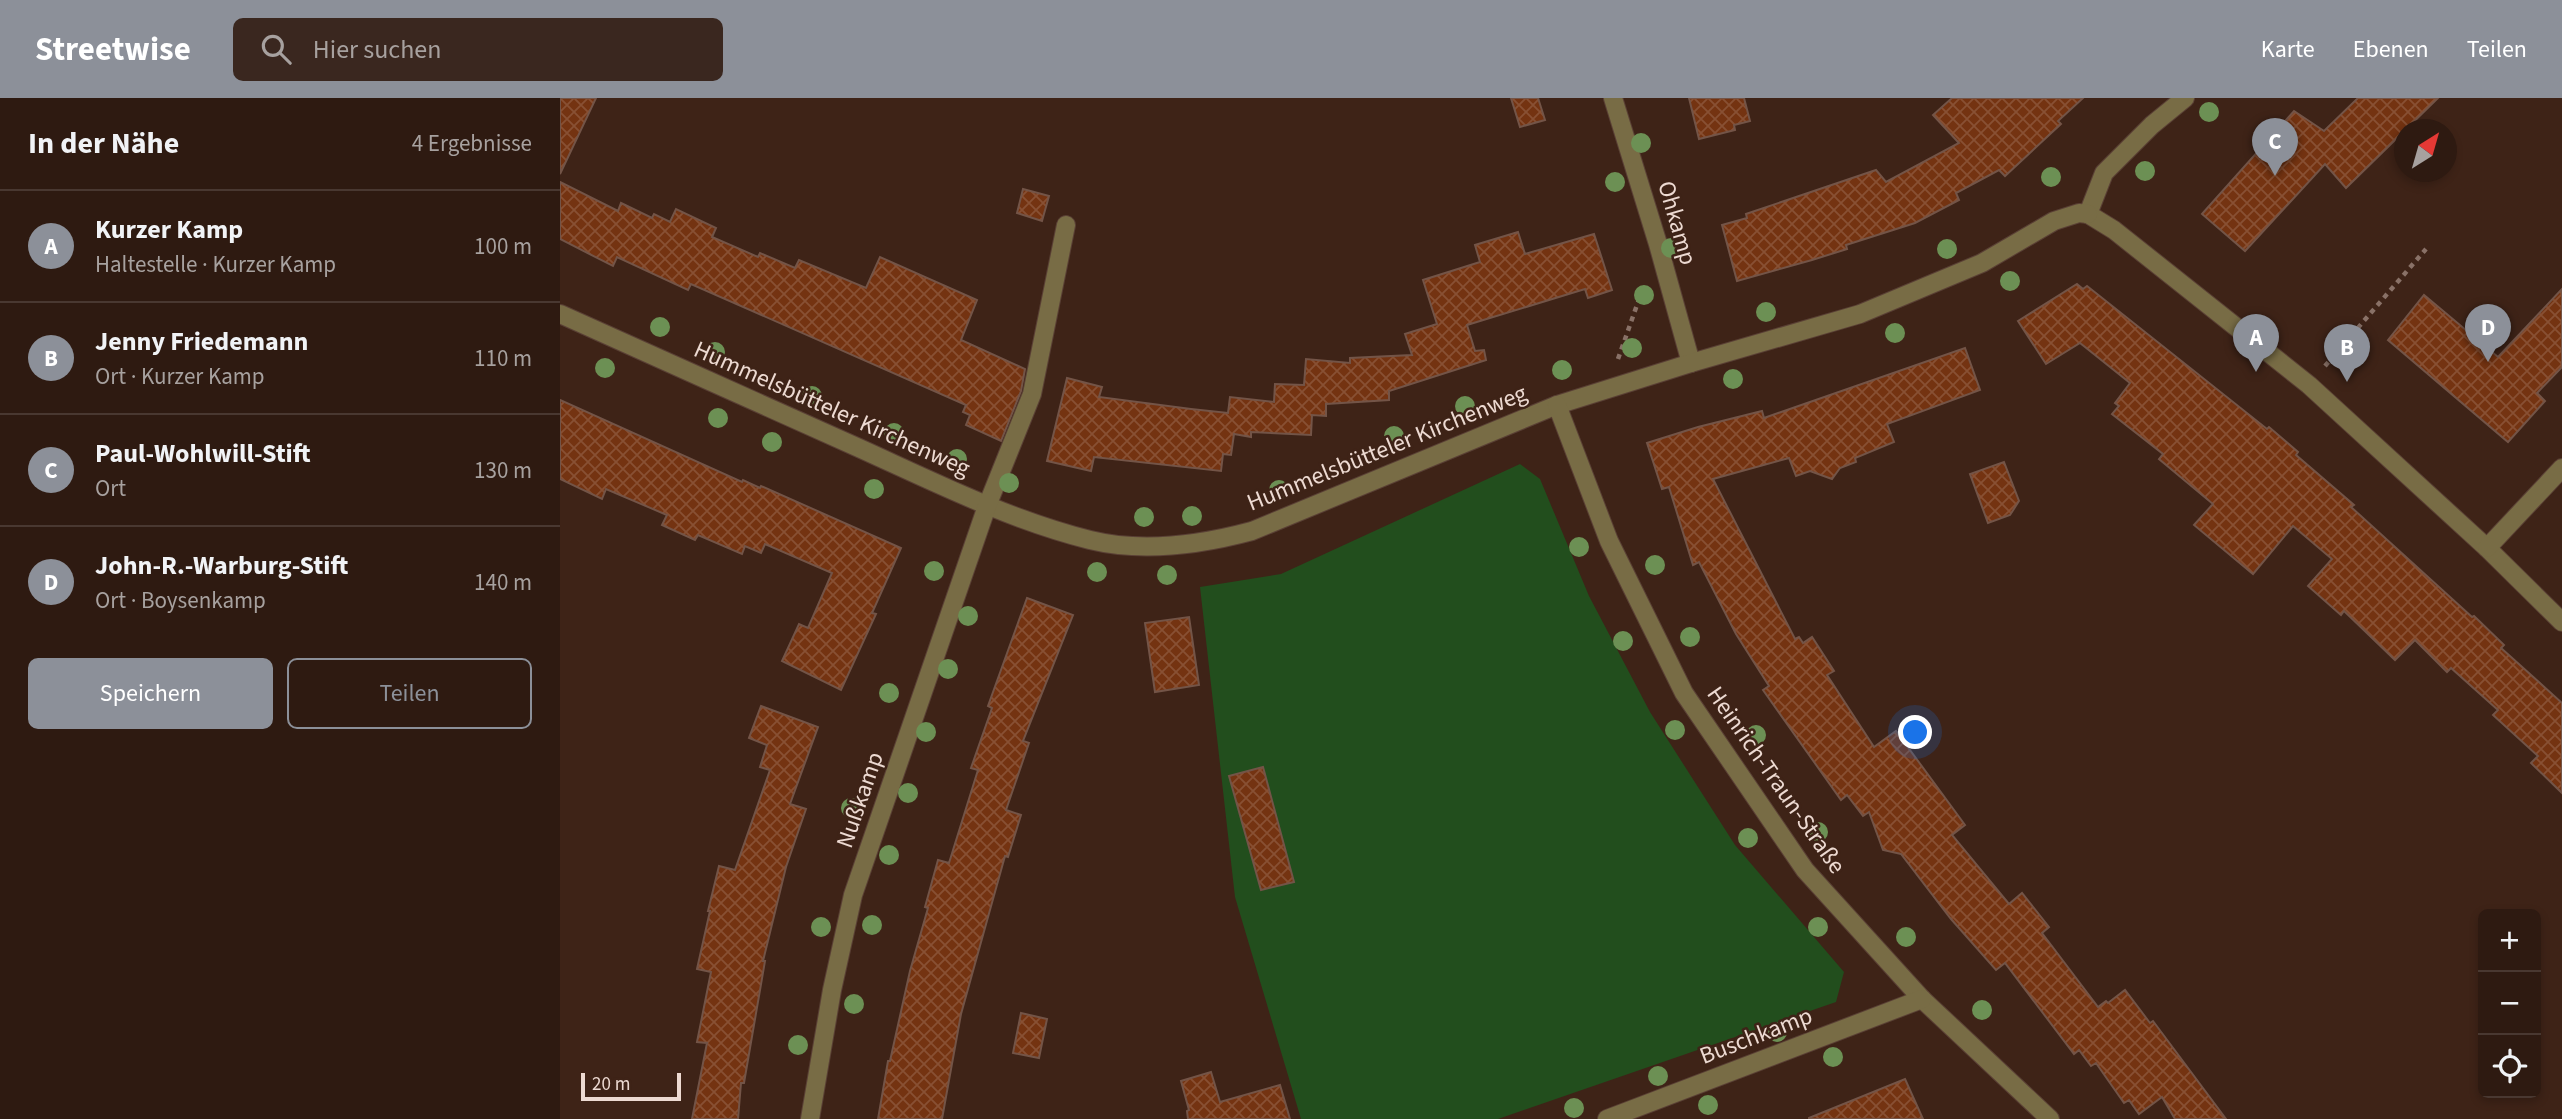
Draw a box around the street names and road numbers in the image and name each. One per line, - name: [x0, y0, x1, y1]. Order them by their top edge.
- street label: Ohkamp: [1648, 177, 1706, 269]
- street label: Hummelsbütteler Kirchenweg: [688, 332, 976, 486]
- street label: Hummelsbütteler Kirchenweg: [1242, 376, 1532, 520]
- street label: Heinrich-Traun-Straße: [1698, 679, 1854, 881]
- street label: Nußkamp: [827, 747, 893, 853]
- street label: Buschkamp: [1695, 998, 1817, 1074]

